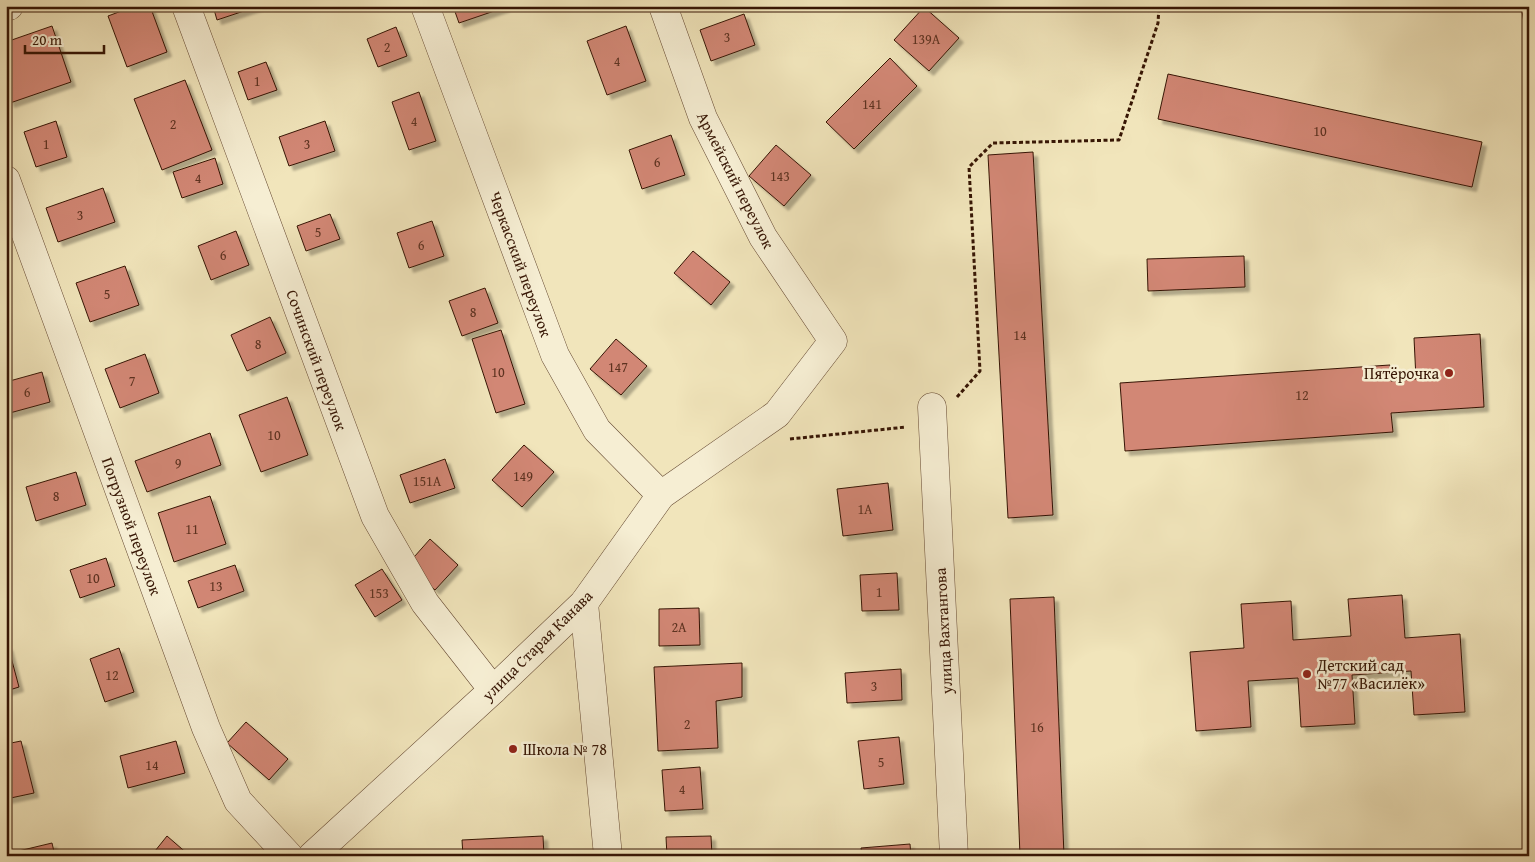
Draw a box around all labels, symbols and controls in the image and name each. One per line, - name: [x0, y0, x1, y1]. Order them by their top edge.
- scale bar: [25, 22, 104, 54]
- house number: 3: [724, 27, 730, 47]
- text: 20 m: [32, 29, 63, 50]
- house number: 139А: [912, 29, 941, 49]
- house number: 2: [384, 37, 390, 57]
- house number: 4: [614, 51, 621, 71]
- house number: 1: [254, 71, 260, 91]
- house number: 141: [862, 94, 882, 114]
- street label: Армейский переулок: [691, 107, 781, 253]
- house number: 4: [411, 111, 418, 131]
- house number: 2: [170, 114, 176, 134]
- house number: 10: [1313, 121, 1327, 141]
- house number: 1: [43, 134, 49, 154]
- house number: 3: [304, 134, 310, 154]
- house number: 6: [654, 152, 661, 172]
- house number: 143: [770, 166, 790, 186]
- house number: 4: [195, 168, 202, 188]
- street label: Черкасский переулок: [484, 188, 559, 341]
- house number: 3: [77, 205, 83, 225]
- house number: 5: [315, 222, 321, 242]
- house number: 6: [418, 235, 425, 255]
- house number: 6: [220, 245, 227, 265]
- house number: 5: [104, 284, 110, 304]
- street label: Сочинский переулок: [280, 286, 354, 434]
- house number: 8: [470, 302, 477, 322]
- house number: 14: [1013, 325, 1027, 345]
- house number: 8: [255, 334, 262, 354]
- house number: 147: [608, 357, 628, 377]
- place label: Пятёрочка: [1364, 361, 1439, 385]
- house number: 10: [491, 362, 505, 382]
- marker: Пятёрочка: [1443, 367, 1455, 379]
- house number: 7: [129, 371, 136, 391]
- house number: 6: [24, 382, 31, 402]
- house number: 12: [1295, 385, 1309, 405]
- house number: 10: [267, 425, 281, 445]
- street label: Погрузной переулок: [96, 453, 168, 599]
- house number: 9: [175, 453, 182, 473]
- house number: 149: [513, 466, 533, 486]
- house number: 151А: [413, 471, 442, 491]
- house number: 8: [53, 486, 60, 506]
- house number: 1А: [857, 499, 873, 519]
- house number: 11: [185, 519, 199, 539]
- street label: улица Вахтангова: [928, 567, 958, 696]
- house number: 10: [86, 568, 100, 588]
- house number: 13: [209, 576, 223, 596]
- house number: 1: [876, 582, 882, 602]
- house number: 153: [369, 583, 389, 603]
- street label: улица Старая Канава: [475, 584, 598, 707]
- house number: 2А: [671, 617, 687, 637]
- place label: Детский сад №77 «Василёк»: [1316, 653, 1425, 695]
- house number: 12: [105, 665, 119, 685]
- marker: Детский сад №77 «Василёк»: [1301, 668, 1313, 680]
- house number: 3: [871, 676, 877, 696]
- house number: 2: [684, 714, 690, 734]
- house number: 16: [1030, 717, 1044, 737]
- place label: Школа № 78: [523, 737, 607, 761]
- marker: Школа № 78: [507, 743, 519, 755]
- house number: 5: [878, 752, 884, 772]
- house number: 14: [145, 755, 159, 775]
- house number: 4: [679, 779, 686, 799]

